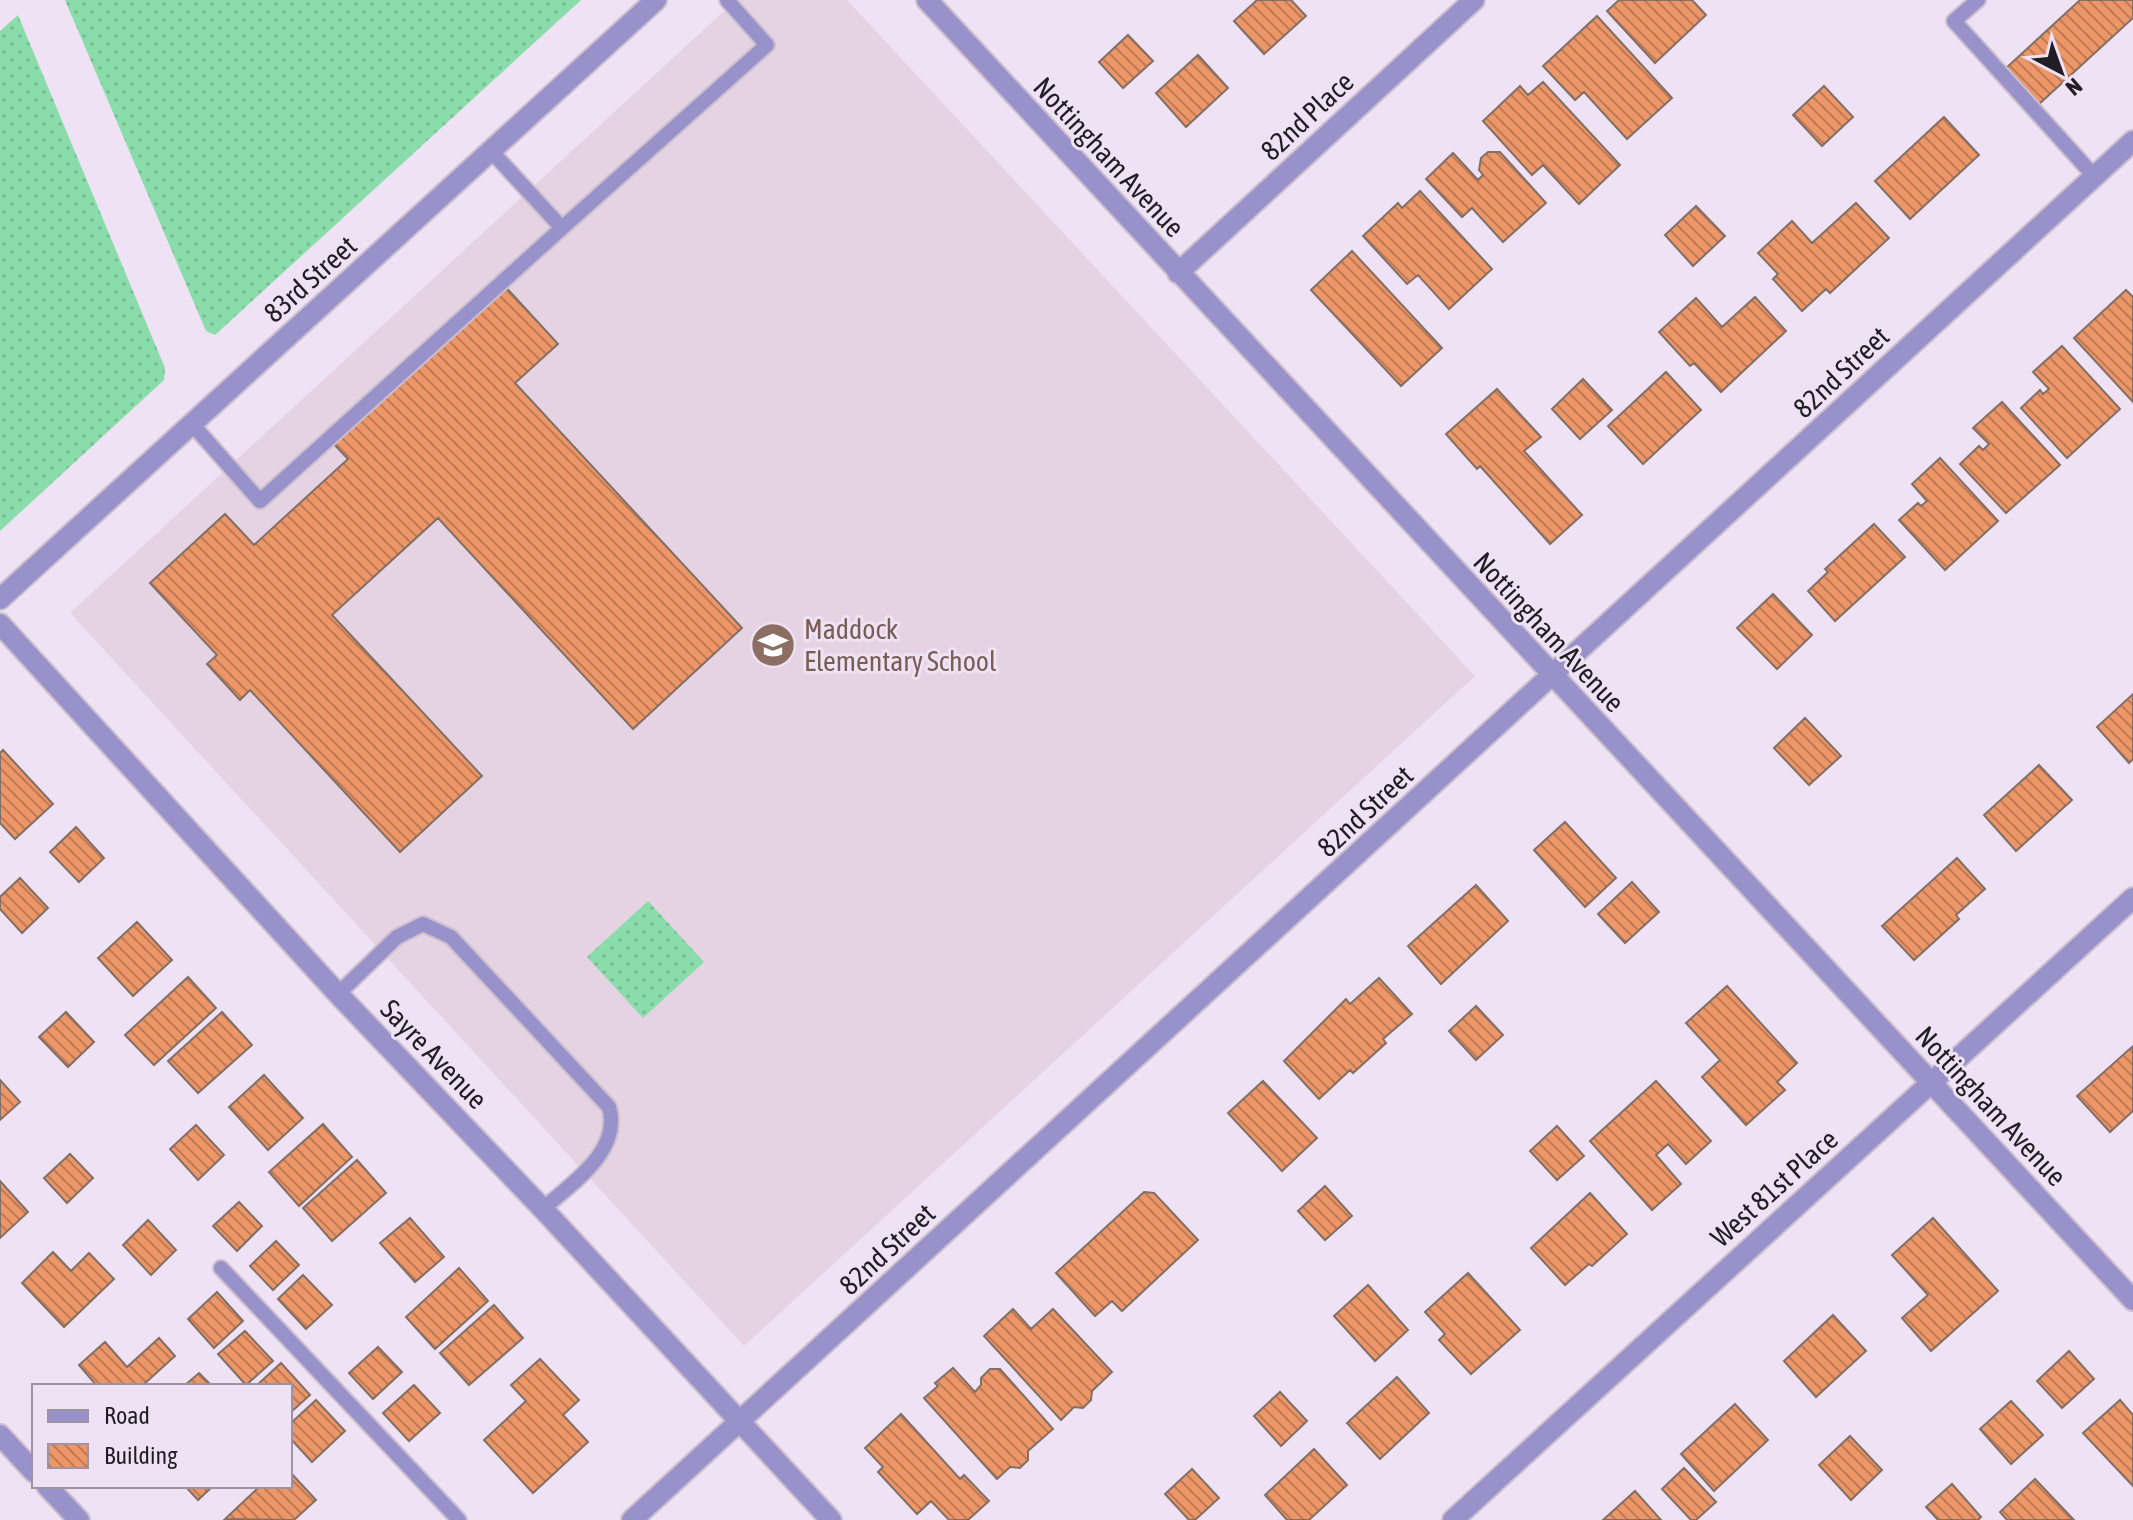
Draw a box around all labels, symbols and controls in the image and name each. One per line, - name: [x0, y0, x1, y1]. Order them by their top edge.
- north arrow: [2021, 32, 2101, 112]
- street label: 82nd Place: [1254, 65, 1360, 167]
- street label: Nottingham Avenue: [1027, 71, 1191, 243]
- text: N: [2061, 73, 2088, 101]
- street label: 83rd Street: [257, 229, 363, 329]
- street label: 82nd Street: [1787, 320, 1895, 424]
- street label: Nottingham Avenue: [1467, 546, 1631, 718]
- place label: Maddock Elementary School: [804, 613, 997, 677]
- school or university icon: Maddock Elementary School: [749, 621, 797, 669]
- street label: 82nd Street: [1311, 759, 1419, 863]
- street label: Sayre Avenue: [374, 993, 494, 1115]
- street label: Nottingham Avenue: [1909, 1020, 2073, 1192]
- street label: West 81st Place: [1704, 1123, 1844, 1253]
- street label: 82nd Street: [833, 1197, 941, 1301]
- legend: [32, 1384, 292, 1488]
- text: Road: [104, 1402, 150, 1429]
- text: Building: [104, 1442, 178, 1469]

